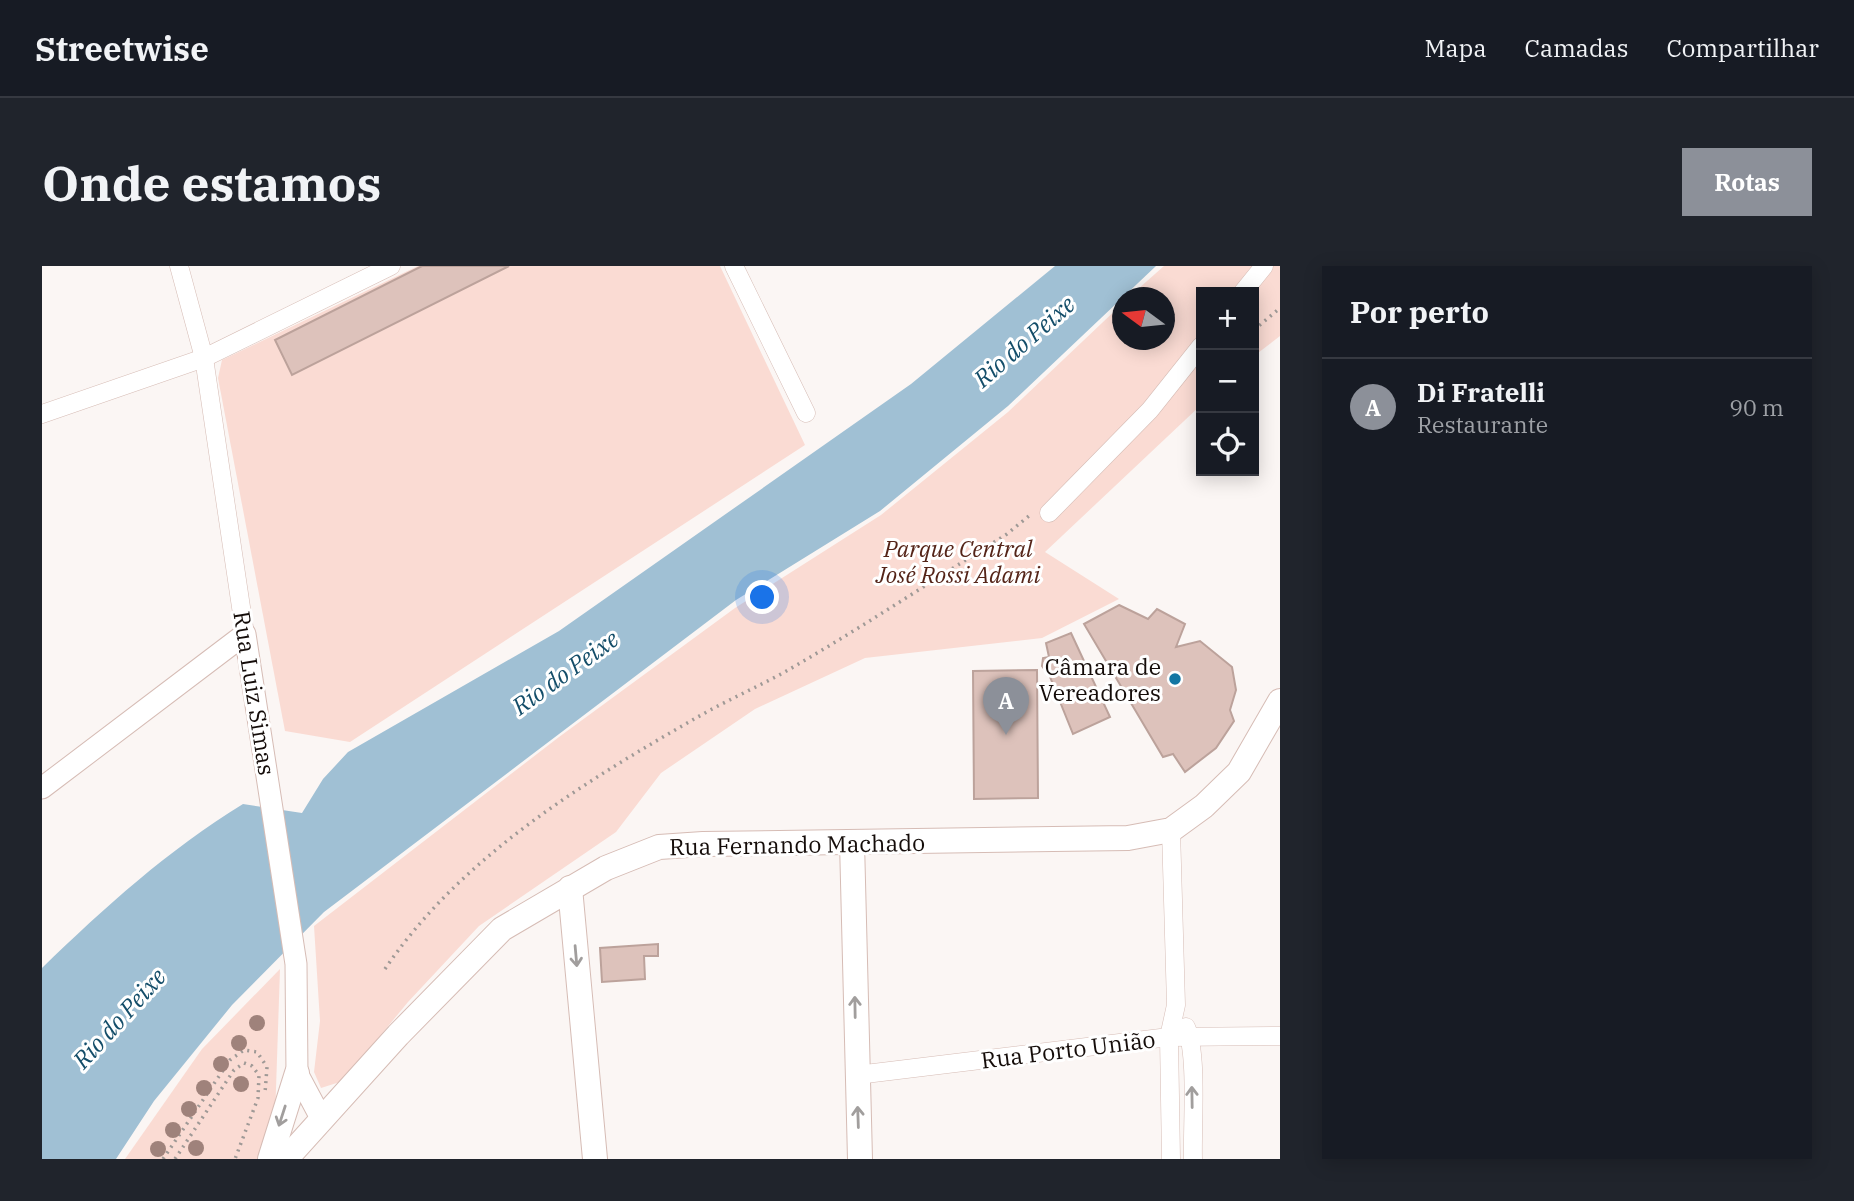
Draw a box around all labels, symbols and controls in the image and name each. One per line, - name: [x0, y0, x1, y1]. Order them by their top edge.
- text: Streetwise: [35, 27, 209, 70]
- text: Mapa: [1424, 32, 1487, 64]
- text: Camadas: [1525, 32, 1628, 64]
- text: Compartilhar: [1666, 32, 1819, 64]
- button: Rotas: [1682, 148, 1812, 216]
- text: Onde estamos: [42, 151, 381, 214]
- north arrow: [1112, 287, 1175, 350]
- map controls: [1196, 287, 1259, 476]
- button: +: [1196, 287, 1259, 350]
- water label: Rio do Peixe: [966, 288, 1082, 395]
- text: Por perto: [1350, 292, 1489, 331]
- button: −: [1196, 350, 1259, 413]
- text: Di Fratelli: [1417, 375, 1545, 409]
- text: A: [1365, 392, 1381, 422]
- text: 90 m: [1729, 392, 1784, 422]
- text: Restaurante: [1417, 409, 1548, 439]
- button: locate: [1196, 413, 1259, 476]
- park label: Parque Central José Rossi Adami: [875, 533, 1040, 589]
- your location: [745, 580, 779, 614]
- street label: Rua Luiz Simas: [227, 609, 283, 777]
- water label: Rio do Peixe: [504, 622, 625, 722]
- place label: Câmara de Vereadores: [1039, 651, 1161, 707]
- marker: Câmara de Vereadores: [1167, 671, 1183, 687]
- pin: A: [983, 677, 1029, 735]
- street label: Rua Fernando Machado: [669, 827, 925, 861]
- one-way arrow: [570, 945, 583, 967]
- water label: Rio do Peixe: [65, 961, 173, 1076]
- one-way arrow: [849, 996, 862, 1019]
- street label: Rua Porto União: [979, 1023, 1157, 1075]
- one-way arrow: [1185, 1086, 1199, 1109]
- one-way arrow: [275, 1104, 288, 1126]
- one-way arrow: [852, 1106, 865, 1129]

